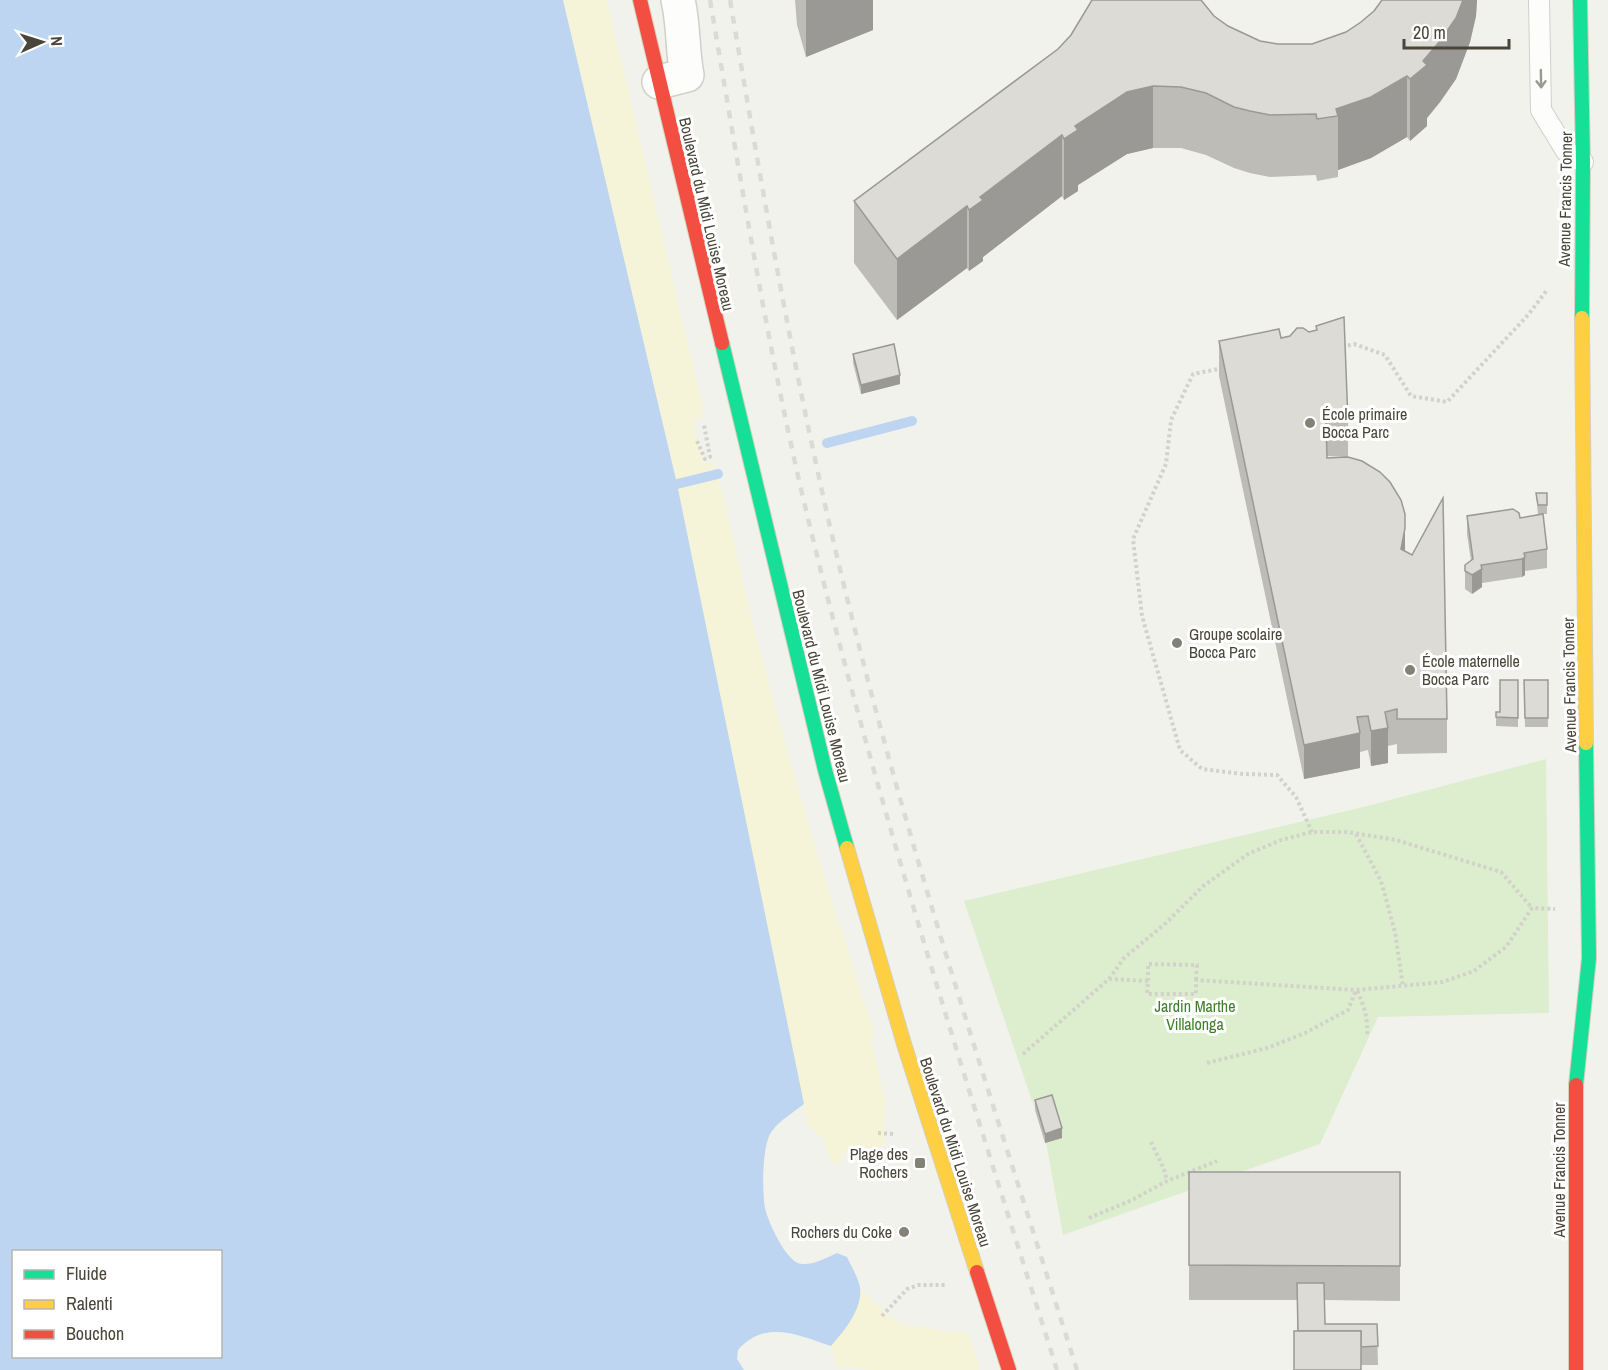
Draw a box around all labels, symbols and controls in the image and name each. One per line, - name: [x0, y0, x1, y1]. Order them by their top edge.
- north arrow: [12, 12, 72, 72]
- scale bar: [1404, 12, 1509, 50]
- text: 20 m: [1413, 20, 1446, 45]
- text: N: [46, 36, 68, 47]
- one-way arrow: [1535, 69, 1547, 89]
- street label: Boulevard du Midi Louise Moreau: [674, 115, 740, 313]
- street label: Avenue Francis Tonner: [1553, 131, 1577, 268]
- place label: École primaire Bocca Parc: [1322, 403, 1407, 443]
- marker: École primaire Bocca Parc: [1303, 416, 1317, 430]
- street label: Boulevard du Midi Louise Moreau: [787, 587, 857, 785]
- street label: Avenue Francis Tonner: [1557, 617, 1581, 754]
- place label: Groupe scolaire Bocca Parc: [1189, 623, 1282, 663]
- marker: Groupe scolaire Bocca Parc: [1170, 636, 1184, 650]
- place label: École maternelle Bocca Parc: [1422, 650, 1520, 690]
- marker: École maternelle Bocca Parc: [1403, 663, 1417, 677]
- park label: Jardin Marthe Villalonga: [1155, 995, 1235, 1035]
- street label: Boulevard du Midi Louise Moreau: [915, 1055, 997, 1249]
- street label: Avenue Francis Tonner: [1548, 1102, 1570, 1239]
- place label: Plage des Rochers: [850, 1143, 908, 1183]
- marker: Plage des Rochers: [913, 1156, 927, 1170]
- place label: Rochers du Coke: [791, 1221, 892, 1243]
- marker: Rochers du Coke: [897, 1225, 911, 1239]
- legend: [12, 1250, 222, 1358]
- text: Fluide: [66, 1261, 107, 1286]
- text: Ralenti: [66, 1291, 113, 1316]
- text: Bouchon: [66, 1321, 124, 1346]

